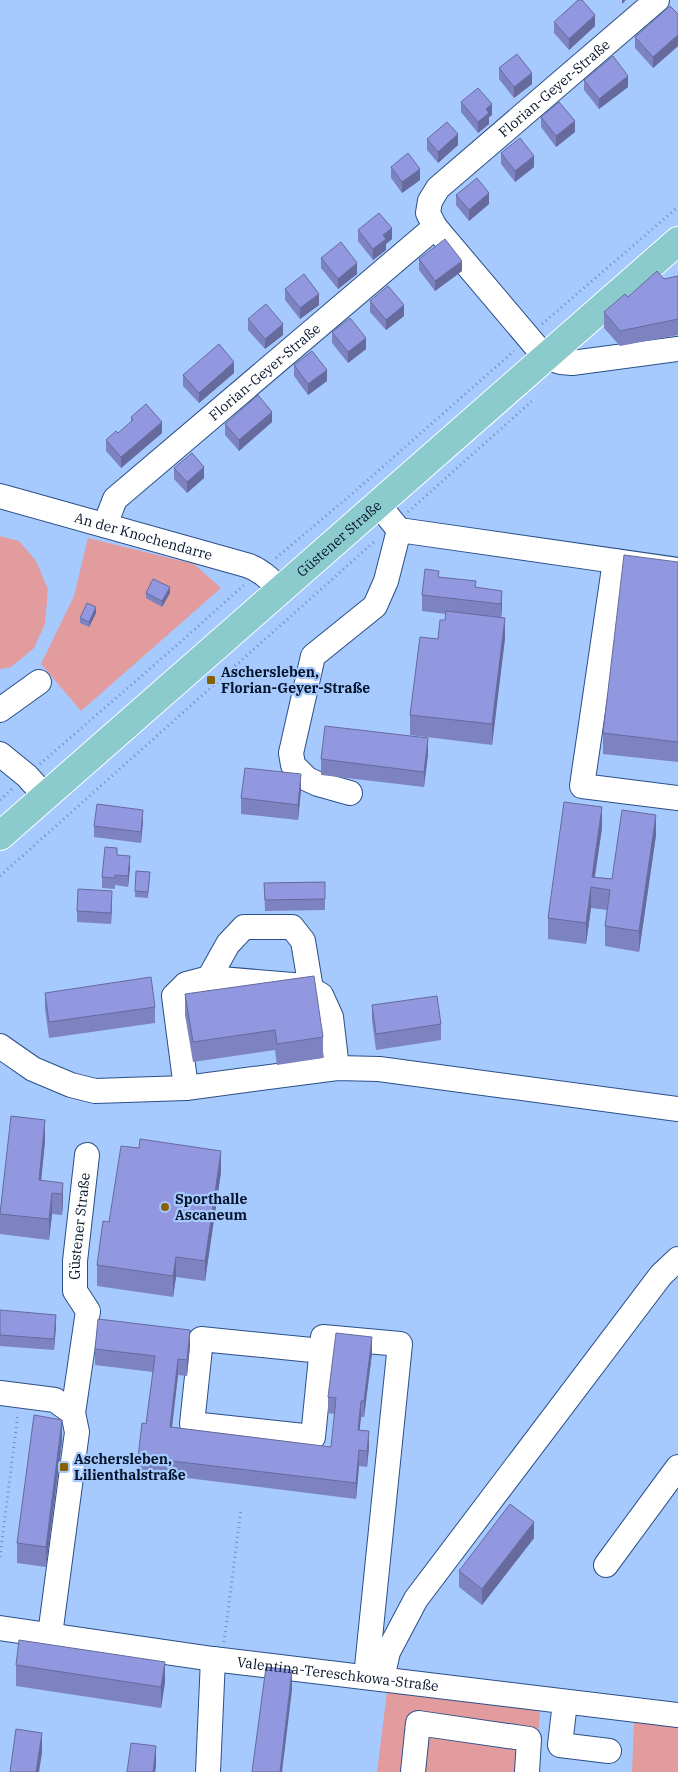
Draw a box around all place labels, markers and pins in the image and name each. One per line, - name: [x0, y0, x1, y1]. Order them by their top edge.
- place label: Aschersleben, Florian-Geyer-Straße: [221, 663, 370, 697]
- marker: Aschersleben, Florian-Geyer-Straße: [205, 674, 217, 686]
- place label: Sporthalle Ascaneum: [175, 1190, 248, 1224]
- marker: Sporthalle Ascaneum: [159, 1201, 171, 1213]
- place label: Aschersleben, Lilienthalstraße: [74, 1450, 186, 1484]
- marker: Aschersleben, Lilienthalstraße: [58, 1461, 70, 1473]

